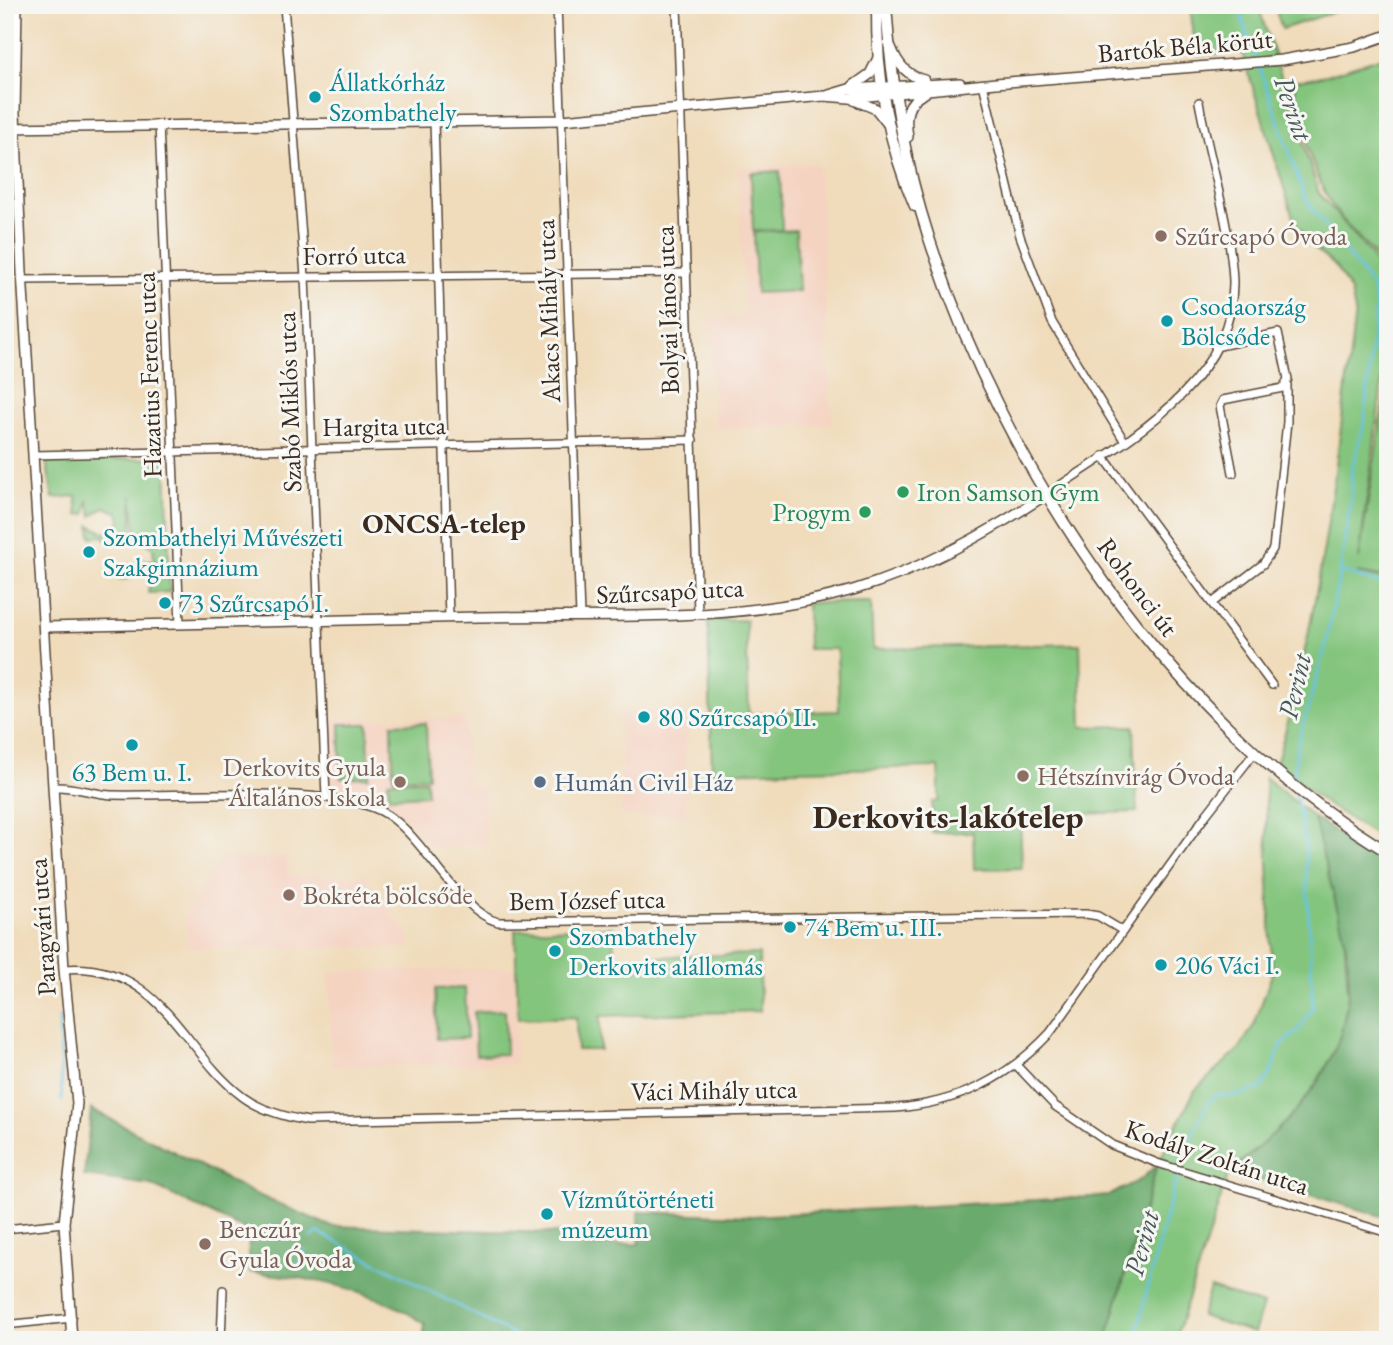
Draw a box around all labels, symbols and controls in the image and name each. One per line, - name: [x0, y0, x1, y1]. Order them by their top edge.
- street label: Bartók Béla körút: [1096, 21, 1274, 71]
- place label: Állatkórház Szombathely: [328, 65, 457, 129]
- water label: Perint: [1266, 71, 1322, 147]
- marker: Állatkórház Szombathely: [307, 89, 323, 105]
- street label: Akacs Mihály utca: [528, 218, 568, 404]
- place label: Szűrcsapó Óvoda: [1175, 219, 1348, 253]
- street label: Bolyai János utca: [647, 224, 687, 395]
- marker: Szűrcsapó Óvoda: [1153, 228, 1169, 244]
- street label: Forró utca: [302, 237, 407, 273]
- street label: Hazatius Ferenc utca: [128, 271, 170, 479]
- place label: Csodaország Bölcsőde: [1181, 289, 1306, 353]
- street label: Szabó Miklós utca: [269, 310, 309, 493]
- marker: Csodaország Bölcsőde: [1159, 313, 1175, 329]
- street label: Hargita utca: [322, 408, 447, 444]
- place label: Iron Samson Gym: [917, 475, 1100, 509]
- marker: Iron Samson Gym: [895, 484, 911, 500]
- place label: Progym: [772, 495, 851, 529]
- marker: Progym: [857, 504, 873, 520]
- district label: ONCSA-telep: [362, 505, 526, 541]
- place label: Szombathelyi Művészeti Szakgimnázium: [103, 520, 343, 584]
- street label: Rohonci út: [1090, 531, 1186, 643]
- marker: Szombathelyi Művészeti Szakgimnázium: [81, 544, 97, 560]
- street label: Szűrcsapó utca: [595, 570, 745, 612]
- place label: 73 Szűrcsapó I.: [179, 586, 329, 620]
- marker: 73 Szűrcsapó I.: [157, 595, 173, 611]
- water label: Perint: [1269, 648, 1319, 723]
- place label: 80 Szűrcsapó II.: [658, 700, 817, 734]
- marker: 80 Szűrcsapó II.: [636, 709, 652, 725]
- marker: 63 Bem u. I.: [124, 737, 140, 753]
- place label: Derkovits Gyula Általános Iskola: [223, 750, 387, 814]
- place label: 63 Bem u. I.: [72, 755, 192, 789]
- place label: Hétszínvirág Óvoda: [1037, 759, 1235, 793]
- place label: Humán Civil Ház: [554, 765, 733, 799]
- marker: Hétszínvirág Óvoda: [1015, 768, 1031, 784]
- marker: Derkovits Gyula Általános Iskola: [392, 774, 408, 790]
- marker: Humán Civil Ház: [532, 774, 548, 790]
- district label: Derkovits-lakótelep: [813, 795, 1083, 838]
- street label: Paragvári utca: [20, 856, 64, 997]
- place label: Bokréta bölcsőde: [303, 878, 473, 912]
- street label: Bem József utca: [509, 882, 666, 918]
- marker: Bokréta bölcsőde: [281, 887, 297, 903]
- place label: 74 Bem u. III.: [804, 910, 942, 944]
- place label: Szombathely Derkovits alállomás: [569, 919, 763, 983]
- marker: 74 Bem u. III.: [782, 919, 798, 935]
- marker: Szombathely Derkovits alállomás: [547, 943, 563, 959]
- place label: 206 Váci I.: [1175, 948, 1280, 982]
- marker: 206 Váci I.: [1153, 957, 1169, 973]
- street label: Váci Mihály utca: [631, 1072, 798, 1108]
- street label: Kodály Zoltán utca: [1121, 1111, 1314, 1203]
- place label: Vízműtörténeti múzeum: [561, 1182, 714, 1246]
- water label: Perint: [1115, 1204, 1167, 1280]
- marker: Vízműtörténeti múzeum: [539, 1206, 555, 1222]
- place label: Benczúr Gyula Óvoda: [219, 1212, 352, 1276]
- marker: Benczúr Gyula Óvoda: [197, 1236, 213, 1252]

